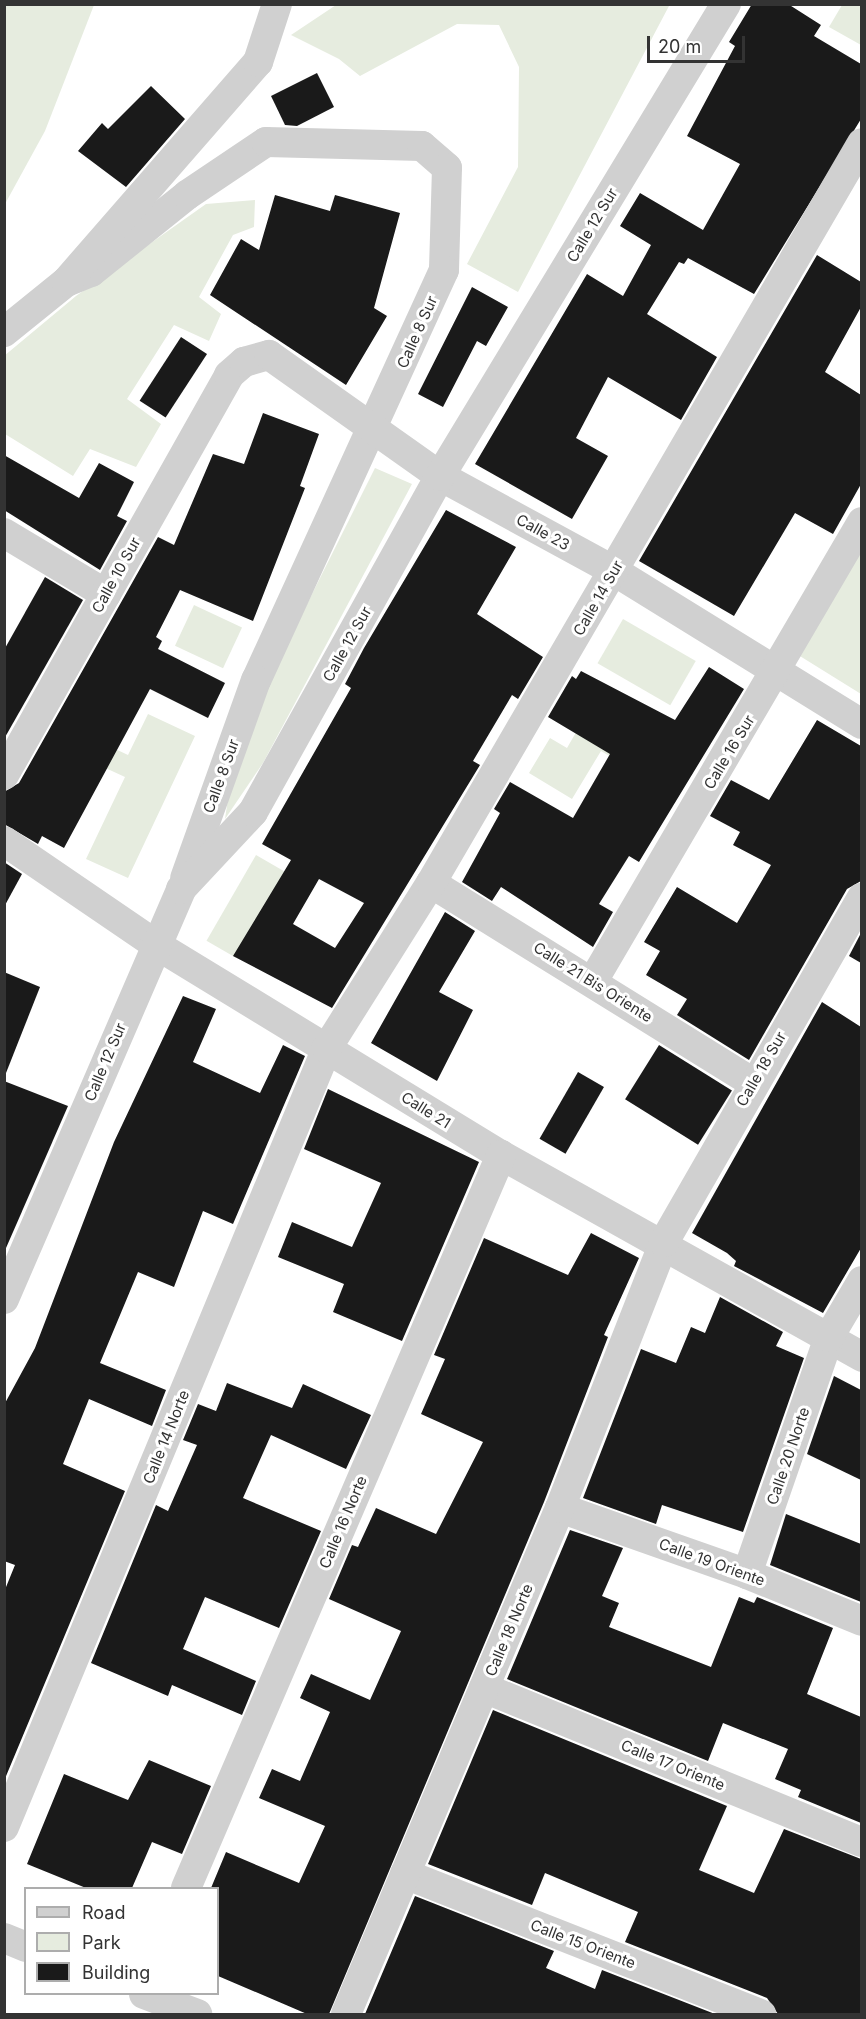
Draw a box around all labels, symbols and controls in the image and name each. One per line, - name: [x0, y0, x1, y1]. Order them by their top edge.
- scale bar: [650, 24, 748, 62]
- text: 20 m: [658, 36, 701, 57]
- street label: Calle 12 Sur: [563, 185, 621, 265]
- street label: Calle 8 Sur: [393, 293, 441, 371]
- street label: Calle 23: [513, 510, 573, 554]
- street label: Calle 10 Sur: [88, 534, 144, 616]
- street label: Calle 14 Sur: [569, 557, 627, 639]
- street label: Calle 12 Sur: [319, 603, 375, 685]
- street label: Calle 16 Sur: [700, 712, 758, 792]
- street label: Calle 8 Sur: [199, 737, 243, 815]
- street label: Calle 21 Bis Oriente: [530, 938, 656, 1026]
- street label: Calle 12 Sur: [80, 1020, 130, 1104]
- street label: Calle 18 Sur: [732, 1028, 790, 1110]
- street label: Calle 21: [398, 1088, 454, 1132]
- street label: Calle 14 Norte: [139, 1388, 193, 1486]
- street label: Calle 20 Norte: [763, 1405, 813, 1507]
- street label: Calle 16 Norte: [315, 1473, 371, 1571]
- street label: Calle 19 Oriente: [657, 1535, 767, 1589]
- street label: Calle 18 Norte: [481, 1581, 537, 1679]
- street label: Calle 17 Oriente: [618, 1736, 728, 1794]
- legend: [24, 1887, 219, 1995]
- text: Road: [82, 1902, 125, 1923]
- street label: Calle 15 Oriente: [528, 1916, 638, 1972]
- text: Park: [82, 1932, 121, 1953]
- text: Building: [82, 1962, 150, 1983]

